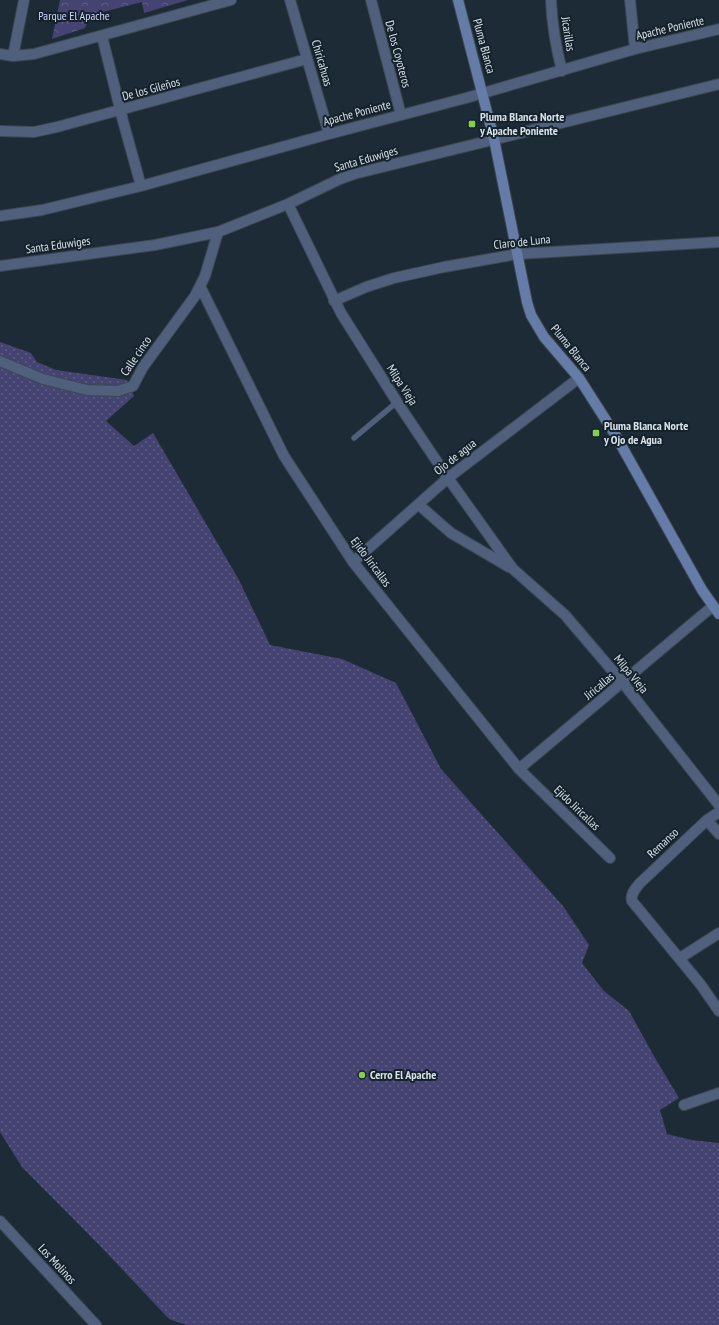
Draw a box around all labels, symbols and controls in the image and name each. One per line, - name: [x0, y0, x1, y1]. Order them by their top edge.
- park label: Parque El Apache: [38, 8, 110, 23]
- street label: Apache Poniente: [634, 12, 705, 43]
- street label: Jicarillas: [558, 15, 579, 52]
- street label: Pluma Blanca: [470, 17, 499, 75]
- street label: De los Coyoteros: [382, 19, 415, 89]
- street label: Chiricahuas: [309, 38, 336, 88]
- street label: De los Gileños: [120, 74, 181, 103]
- street label: Apache Poniente: [321, 96, 392, 129]
- place label: Pluma Blanca Norte y Apache Poniente: [479, 109, 564, 138]
- marker: Pluma Blanca Norte y Apache Poniente: [467, 119, 477, 129]
- street label: Santa Eduwiges: [332, 142, 399, 175]
- street label: Claro de Luna: [493, 231, 551, 252]
- street label: Santa Eduwiges: [25, 233, 91, 256]
- street label: Pluma Blanca: [548, 321, 595, 374]
- street label: Calle cinco: [117, 333, 154, 378]
- street label: Milpa Vieja: [384, 361, 421, 408]
- place label: Pluma Blanca Norte y Ojo de Agua: [603, 418, 688, 447]
- marker: Pluma Blanca Norte y Ojo de Agua: [591, 428, 601, 438]
- street label: Ojo de agua: [431, 435, 479, 478]
- street label: Ejido Jiricallas: [348, 534, 395, 589]
- street label: Milpa Vieja: [611, 651, 652, 696]
- street label: Jiricallas: [580, 669, 617, 703]
- street label: Ejido Jiricallas: [551, 782, 603, 833]
- street label: Remanso: [644, 824, 681, 861]
- place label: Cerro El Apache: [370, 1067, 436, 1082]
- marker: Cerro El Apache: [357, 1070, 367, 1080]
- street label: Los Molinos: [35, 1241, 80, 1287]

